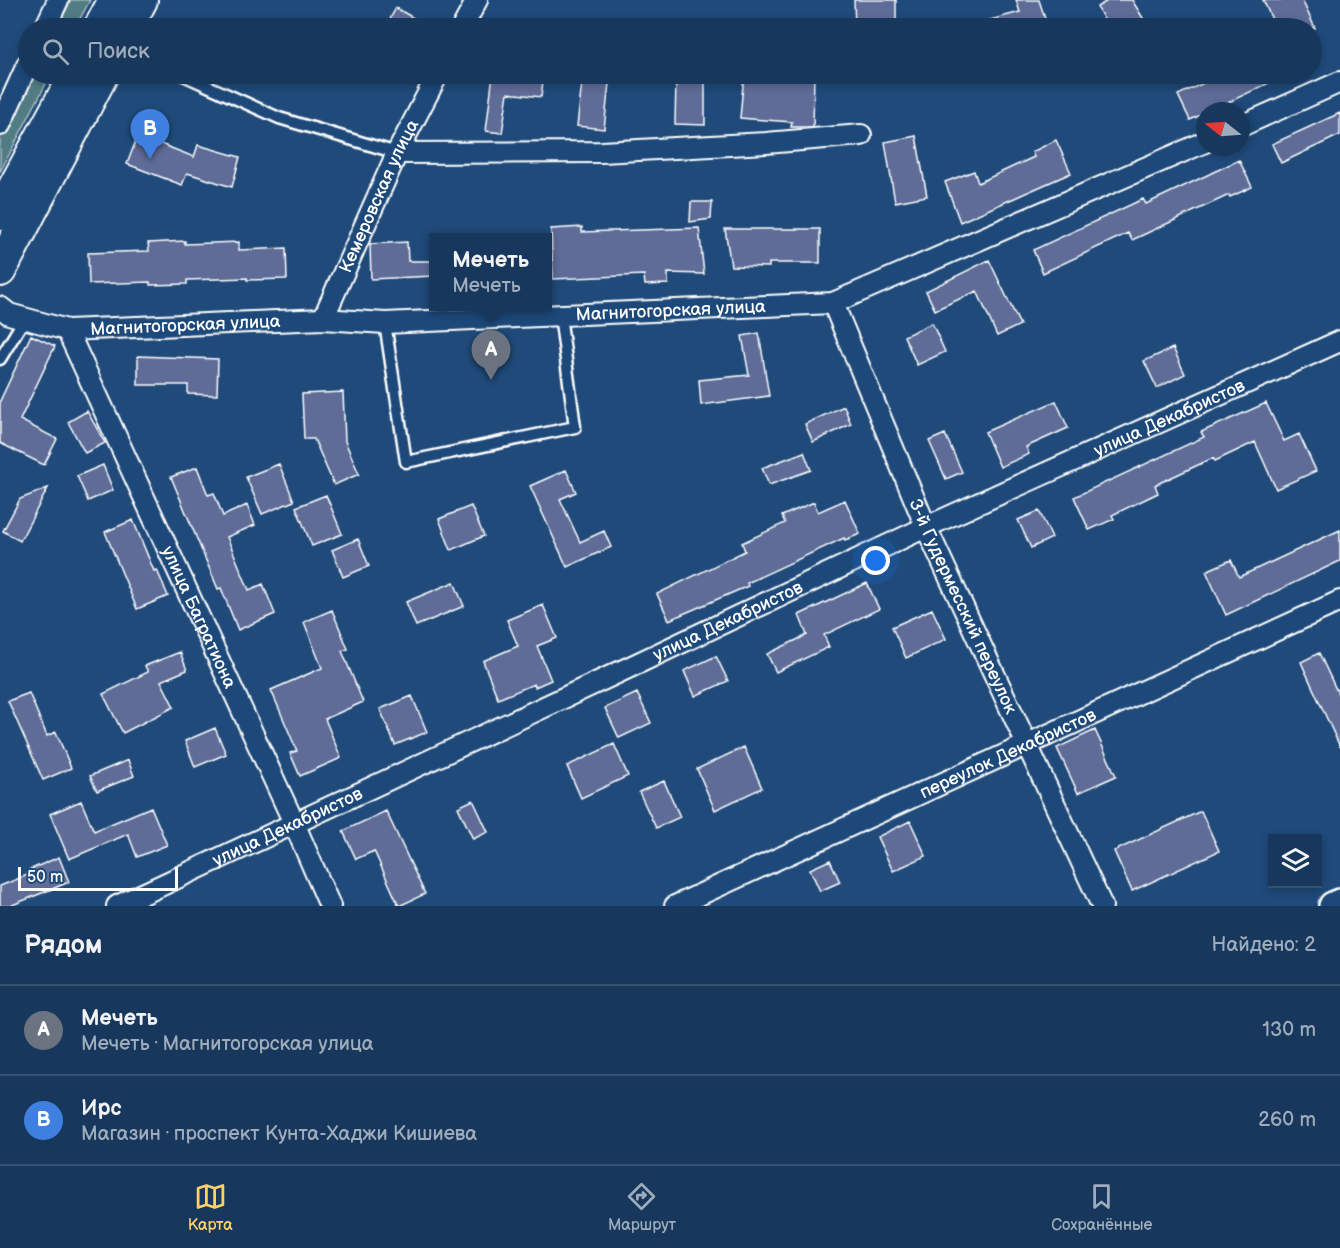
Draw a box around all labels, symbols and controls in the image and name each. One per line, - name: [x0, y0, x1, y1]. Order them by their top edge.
- search box: [18, 18, 1322, 84]
- icon: search: [39, 35, 72, 68]
- text: Поиск: [87, 38, 150, 65]
- north arrow: [1196, 102, 1250, 156]
- pin: B: [130, 110, 170, 159]
- street label: Кемеровская улица: [335, 116, 424, 276]
- popup: [429, 233, 552, 311]
- text: Мечеть: [452, 247, 529, 274]
- text: Мечеть: [452, 274, 521, 298]
- street label: Магнитогорская улица: [575, 296, 767, 325]
- street label: Магнитогорская улица: [90, 311, 281, 340]
- pin: A: [472, 330, 510, 380]
- street label: улица Декабристов: [1091, 375, 1249, 461]
- street label: 3-й Гудермесский переулок: [904, 496, 1022, 718]
- street label: улица Багратиона: [157, 543, 241, 692]
- your location: [861, 546, 890, 575]
- street label: улица Декабристов: [650, 577, 807, 666]
- street label: переулок Декабристов: [916, 704, 1100, 803]
- street label: улица Декабристов: [209, 783, 367, 871]
- map controls: [1268, 834, 1322, 888]
- button: layers: [1268, 834, 1322, 888]
- scale bar: [18, 864, 178, 892]
- text: 50 m: [27, 868, 63, 887]
- text: Рядом: [24, 930, 102, 961]
- text: Найдено: 2: [1212, 933, 1316, 957]
- text: Мечеть: [81, 1005, 158, 1032]
- text: A: [37, 1018, 50, 1042]
- text: 130 m: [1262, 1018, 1316, 1042]
- text: Мечеть · Магнитогорская улица: [81, 1032, 374, 1056]
- text: Ирс: [81, 1095, 122, 1122]
- text: B: [36, 1108, 51, 1132]
- text: 260 m: [1258, 1108, 1316, 1132]
- text: Магазин · проспект Кунта-Хаджи Кишиева: [81, 1122, 477, 1146]
- tab: Карта: [188, 1180, 233, 1235]
- tab: Маршрут: [608, 1180, 676, 1235]
- tab: Сохранённые: [1051, 1180, 1152, 1235]

